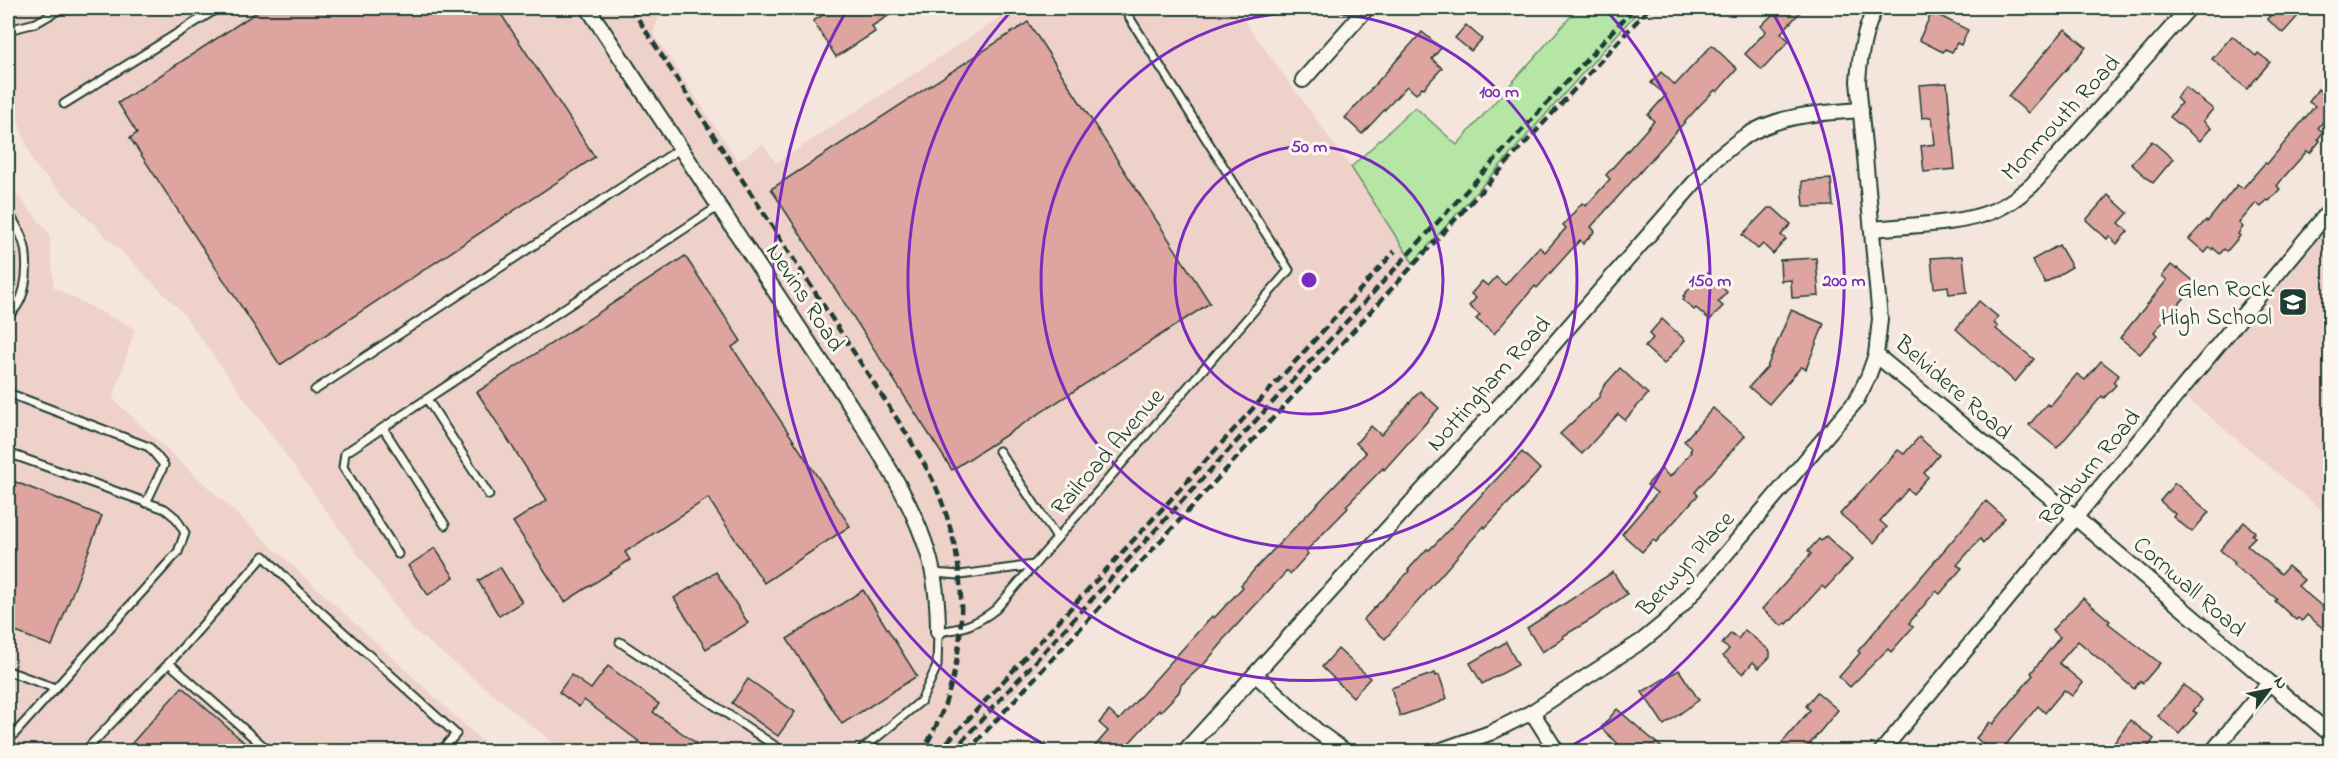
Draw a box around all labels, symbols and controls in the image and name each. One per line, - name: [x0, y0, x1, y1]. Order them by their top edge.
- street label: Monmouth Road: [1994, 47, 2130, 190]
- text: 100 m: [1479, 80, 1519, 106]
- text: 50 m: [1291, 135, 1327, 161]
- street label: Nevins Road: [756, 237, 852, 360]
- text: 150 m: [1689, 269, 1731, 295]
- text: 200 m: [1822, 269, 1866, 295]
- centre of rings: [1299, 270, 1319, 290]
- place label: Glen Rock High School: [2161, 273, 2272, 336]
- school or university icon: Glen Rock High School: [2277, 286, 2309, 318]
- street label: Nottingham Road: [1419, 309, 1561, 460]
- street label: Belvidere Road: [1885, 327, 2019, 450]
- street label: Railroad Avenue: [1044, 381, 1174, 524]
- street label: Radburn Road: [2031, 402, 2151, 535]
- street label: Berwyn Place: [1629, 504, 1745, 627]
- street label: Cornwall Road: [2124, 529, 2253, 647]
- north arrow: [2239, 660, 2299, 720]
- text: N: [2267, 672, 2293, 694]

